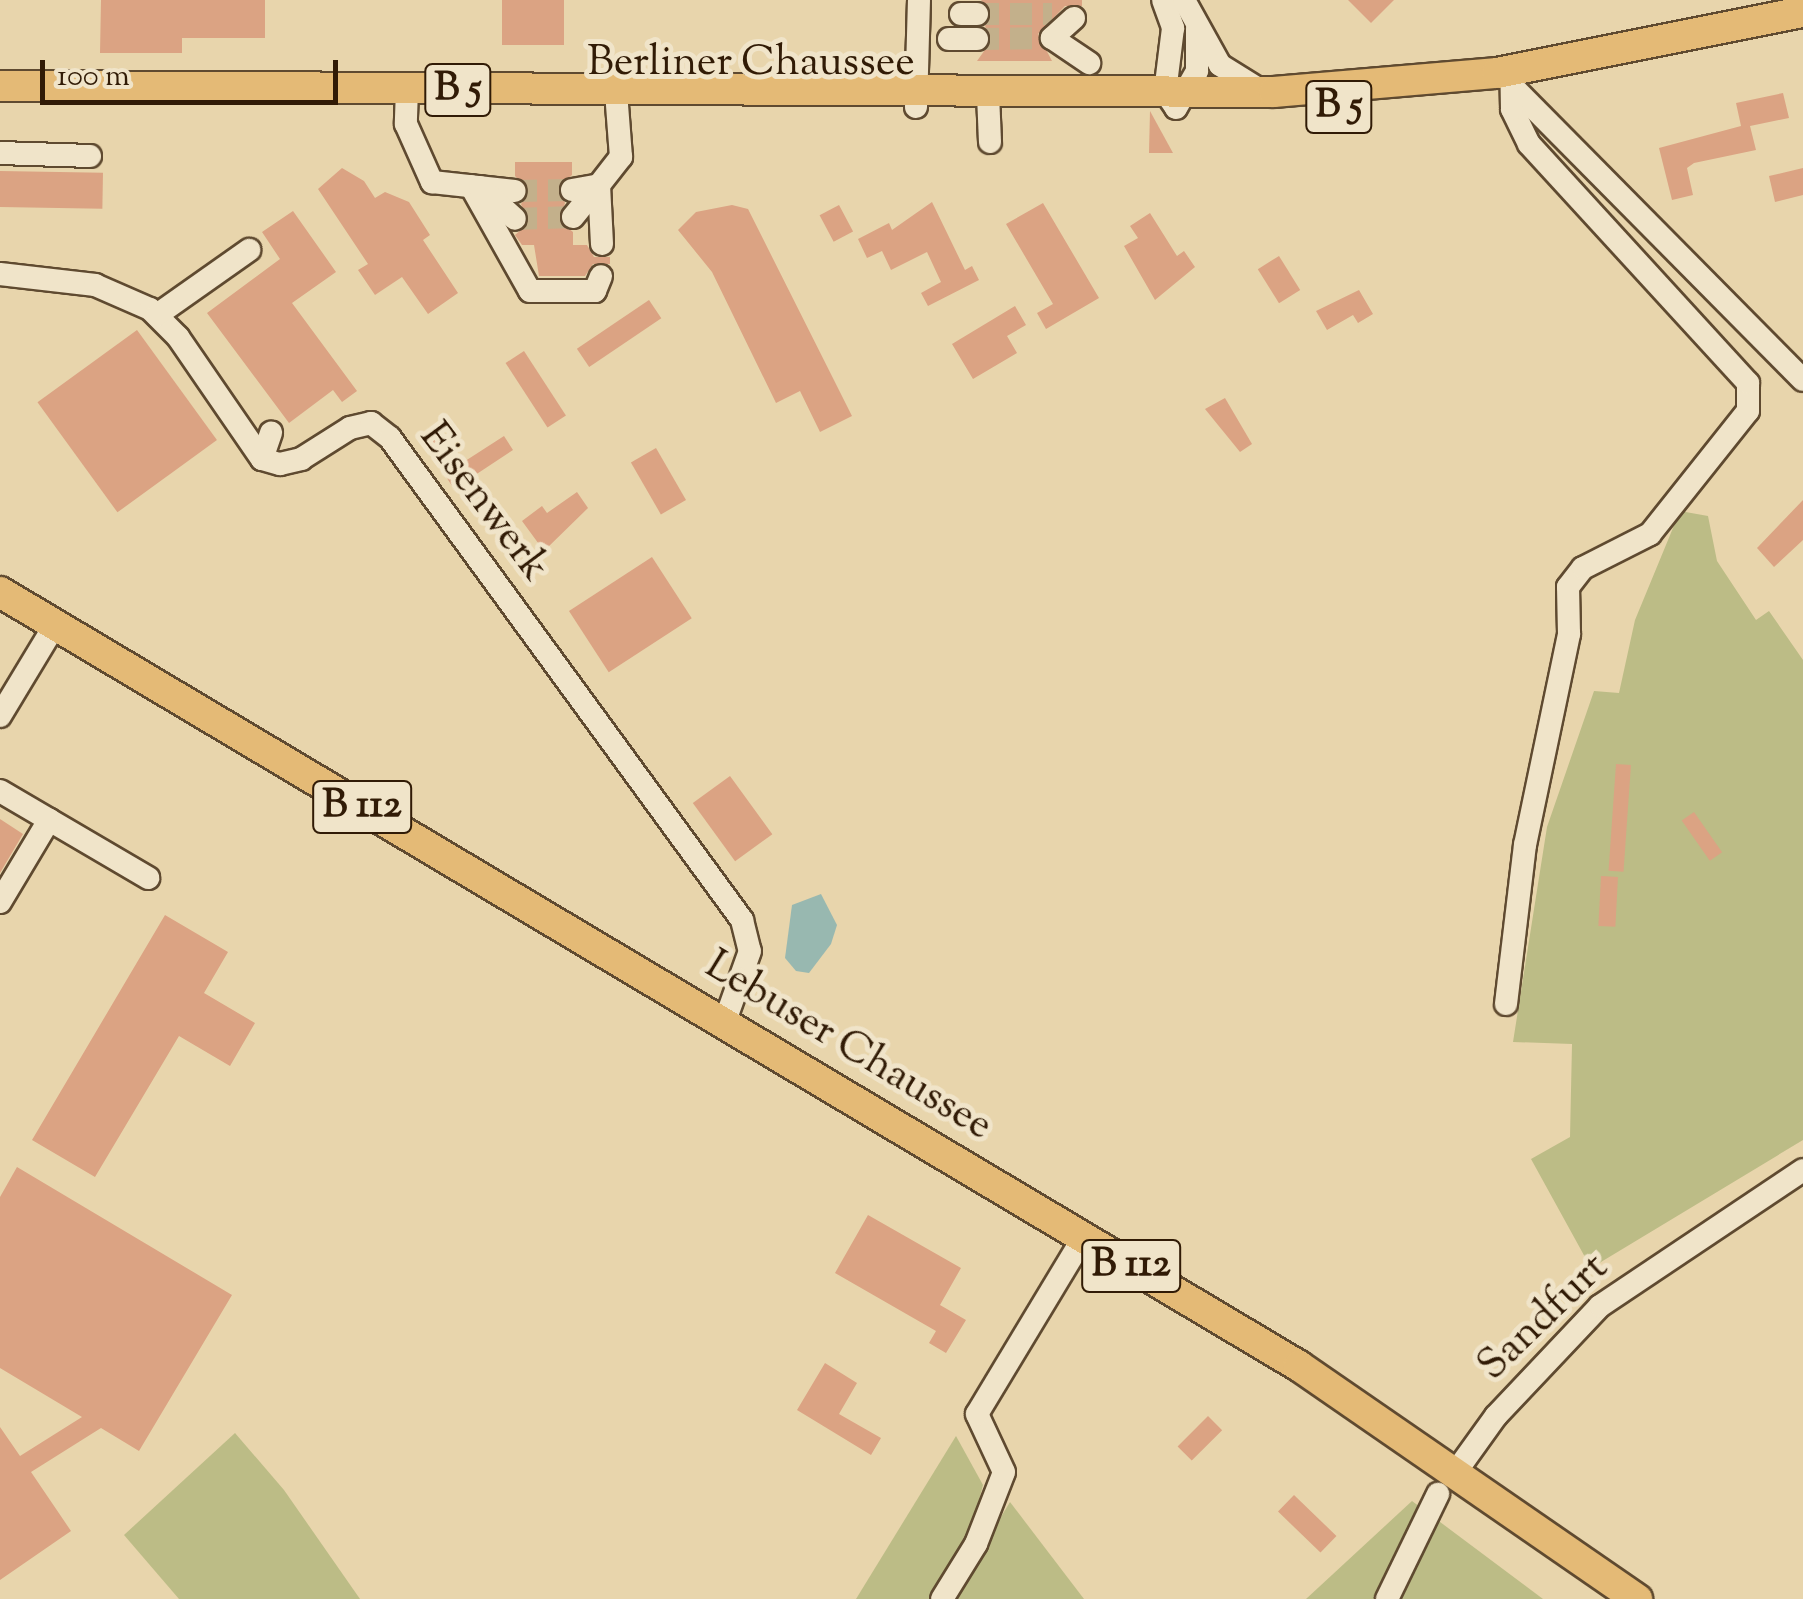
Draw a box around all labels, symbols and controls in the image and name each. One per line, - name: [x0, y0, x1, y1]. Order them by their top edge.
- street label: Berliner Chaussee: [587, 39, 915, 89]
- scale bar: [45, 40, 342, 102]
- road number: B 5: [423, 55, 493, 125]
- text: 100 m: [57, 56, 130, 99]
- road number: B 5: [1304, 72, 1374, 142]
- street label: Eisenwerk: [407, 414, 559, 592]
- road number: B 112: [312, 772, 412, 842]
- street label: Lebuser Chaussee: [695, 941, 1001, 1153]
- road number: B 112: [1081, 1231, 1181, 1301]
- street label: Sandfurt: [1468, 1244, 1620, 1392]

